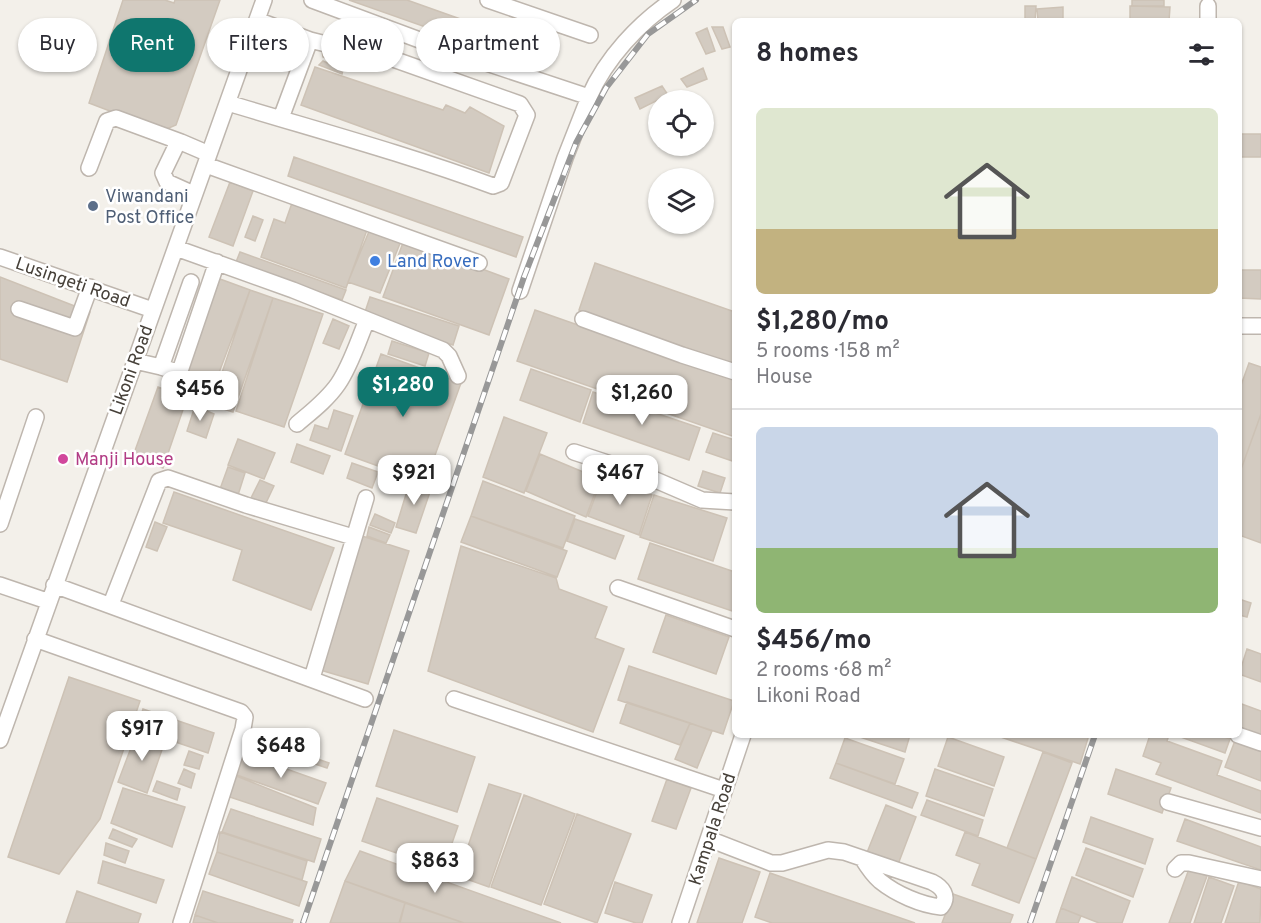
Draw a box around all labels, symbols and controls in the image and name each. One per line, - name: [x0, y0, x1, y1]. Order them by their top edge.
- chip: Buy: [18, 18, 97, 72]
- chip: Rent: [109, 18, 195, 72]
- chip: Filters: [207, 18, 309, 72]
- chip: New: [321, 18, 404, 72]
- chip: Apartment: [416, 18, 560, 72]
- text: 8 homes: [756, 38, 859, 71]
- icon: filters: [1185, 38, 1218, 71]
- map controls: [648, 90, 714, 234]
- button: locate: [648, 90, 714, 156]
- icon: home: [933, 147, 1041, 255]
- button: layers: [648, 168, 714, 234]
- place label: Viwandani Post Office: [105, 186, 194, 230]
- marker: Viwandani Post Office: [86, 199, 100, 213]
- place label: Land Rover: [387, 251, 479, 274]
- street label: Lusingeti Road: [12, 253, 133, 314]
- marker: Land Rover: [368, 254, 382, 268]
- text: $1,280/mo: [756, 306, 889, 339]
- street label: Likoni Road: [105, 322, 159, 419]
- text: 5 rooms · 158 m²: [756, 339, 900, 365]
- text: House: [756, 365, 812, 391]
- pin: $1,280: [354, 367, 452, 418]
- pin: $456: [164, 371, 236, 422]
- text: $1,280: [372, 373, 434, 399]
- pin: $1,260: [593, 375, 691, 426]
- text: $456: [175, 377, 225, 403]
- text: $1,260: [611, 381, 673, 407]
- place label: Manji House: [75, 449, 173, 472]
- marker: Manji House: [56, 452, 70, 466]
- pin: $921: [378, 455, 450, 506]
- pin: $467: [584, 455, 656, 506]
- text: $921: [392, 461, 436, 487]
- text: $467: [596, 461, 644, 487]
- icon: home: [933, 466, 1041, 574]
- text: $456/mo: [756, 625, 872, 658]
- text: 2 rooms · 68 m²: [756, 658, 892, 684]
- text: Likoni Road: [756, 684, 861, 710]
- pin: $917: [106, 711, 178, 762]
- text: $917: [120, 717, 164, 743]
- pin: $648: [245, 728, 317, 779]
- text: $648: [256, 734, 306, 760]
- street label: Kampala Road: [684, 770, 742, 889]
- pin: $863: [399, 843, 471, 894]
- text: $863: [411, 849, 459, 875]

